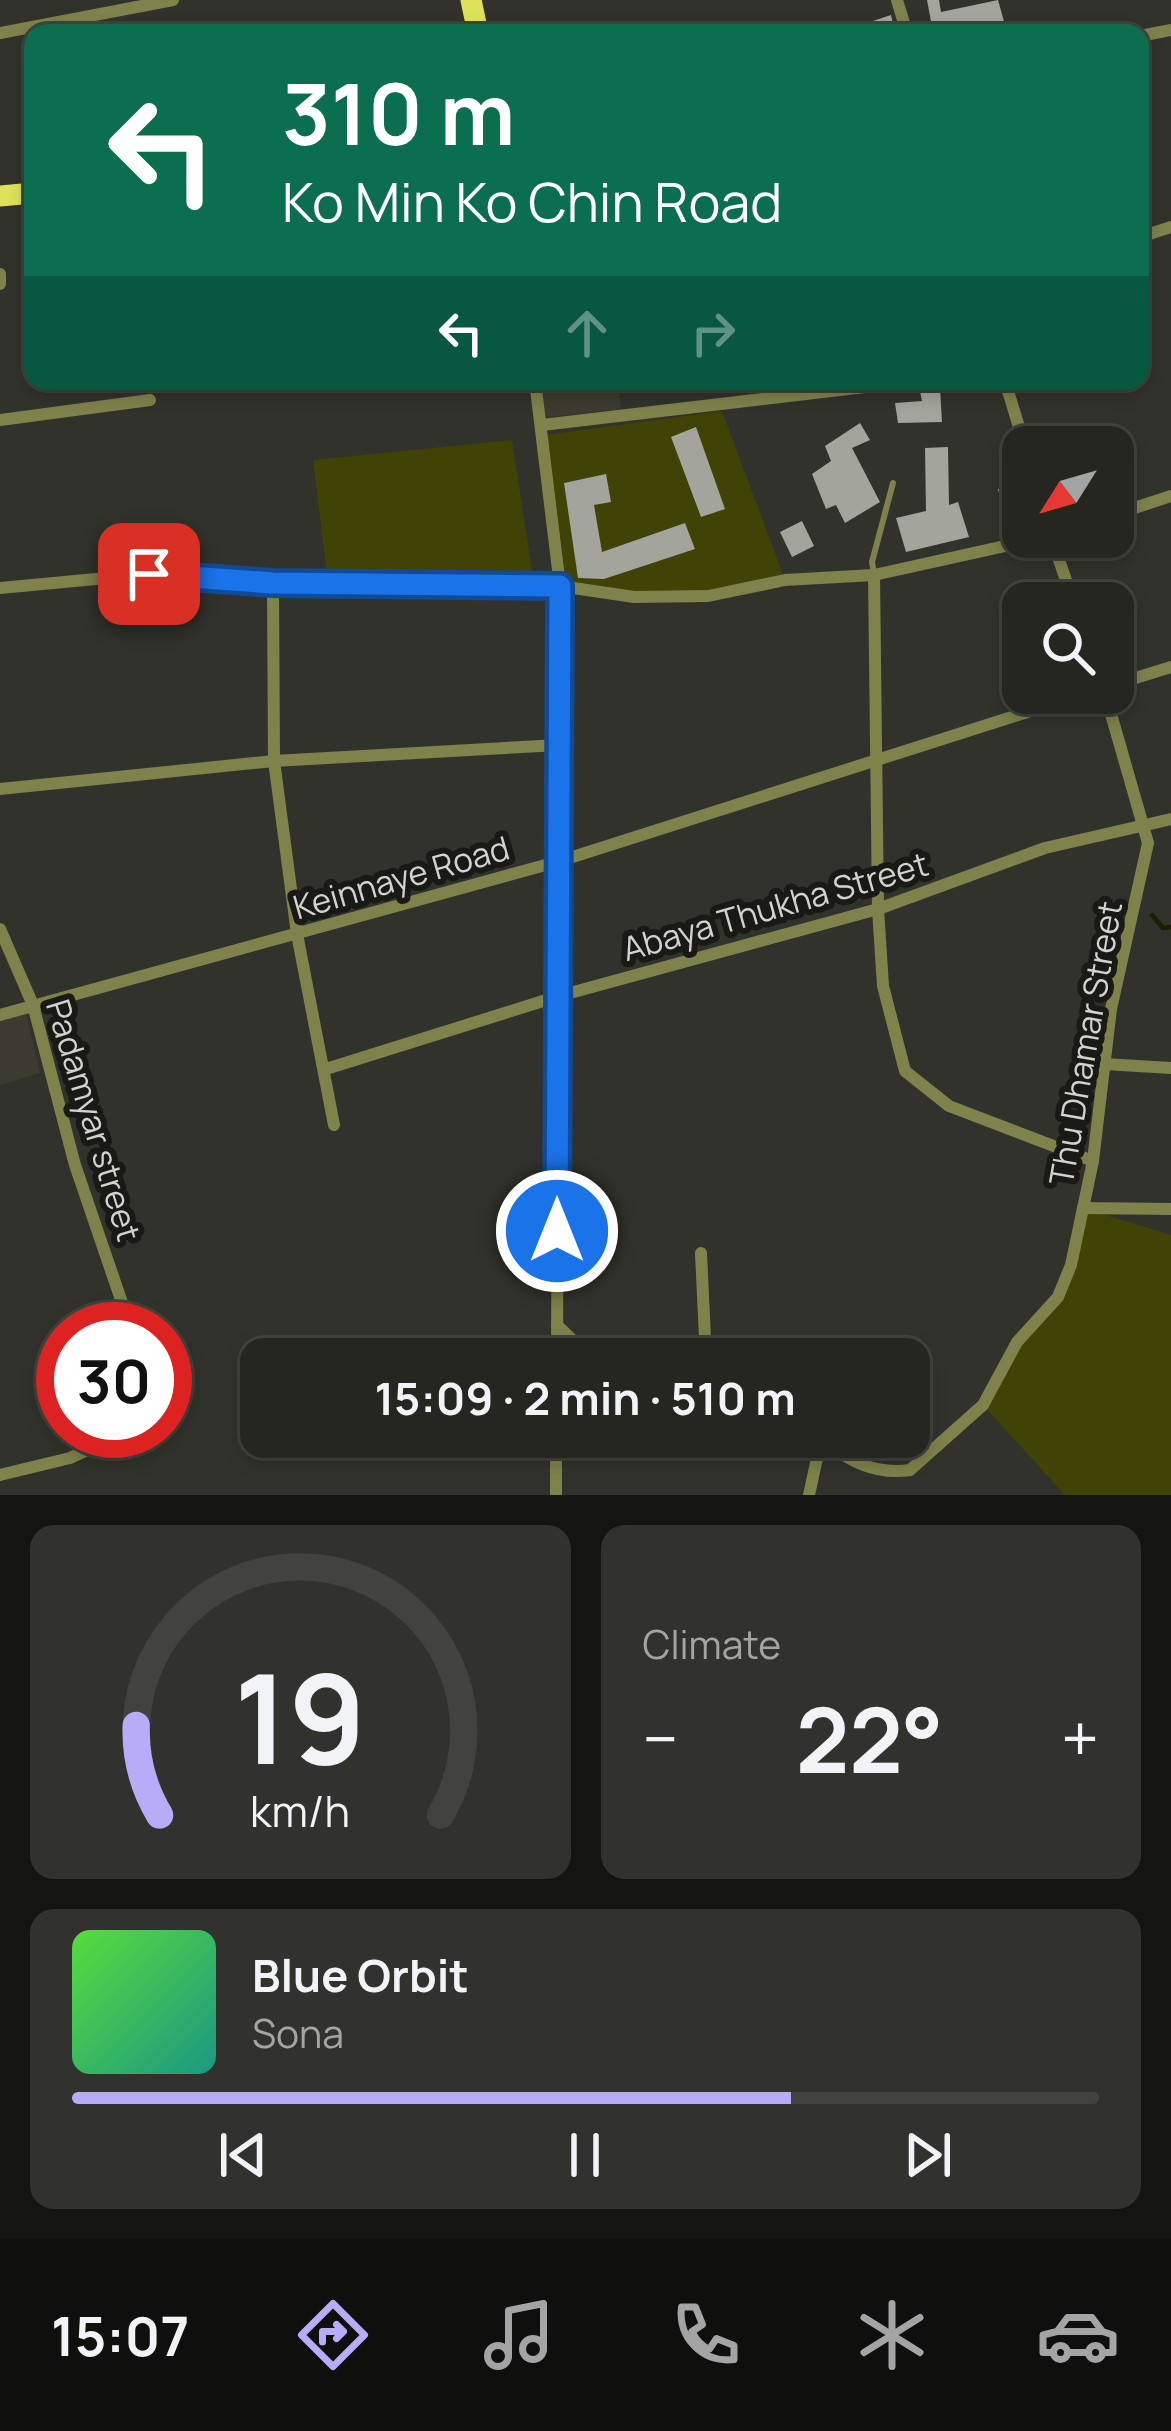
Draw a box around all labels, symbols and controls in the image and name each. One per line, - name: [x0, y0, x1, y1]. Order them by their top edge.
- text: 310 m: [282, 55, 515, 170]
- icon: left: [84, 72, 240, 228]
- text: Ko Min Ko Chin Road: [282, 164, 782, 238]
- icon: left: [428, 300, 494, 366]
- icon: ahead: [554, 300, 620, 366]
- icon: right: [680, 300, 746, 366]
- north arrow: [1002, 426, 1134, 558]
- map controls: [1002, 426, 1134, 714]
- pin: [98, 523, 200, 625]
- icon: arrive: [116, 541, 182, 607]
- button: search: [1002, 582, 1134, 714]
- street label: Keinnaye Road: [288, 825, 514, 929]
- street label: Abaya Thukha Street: [617, 841, 933, 971]
- street label: Thu Dhamar Street: [1038, 898, 1132, 1188]
- street label: Padamyar street: [36, 994, 152, 1246]
- position arrow: [494, 1168, 620, 1294]
- speed limit sign: 30: [36, 1302, 192, 1458]
- text: 15:09 · 2 min · 510 m: [374, 1367, 796, 1429]
- text: Climate: [643, 1617, 781, 1671]
- text: 19: [234, 1631, 366, 1801]
- text: 22°: [796, 1677, 943, 1800]
- text: −: [643, 1693, 678, 1783]
- text: +: [1061, 1693, 1099, 1783]
- text: km/h: [250, 1781, 350, 1840]
- text: Blue Orbit: [252, 1944, 469, 2006]
- text: Sona: [252, 2006, 344, 2060]
- icon: previous: [210, 2122, 276, 2188]
- icon: pause: [552, 2122, 618, 2188]
- icon: next: [895, 2122, 961, 2188]
- icon: directions: [291, 2293, 375, 2377]
- icon: music: [477, 2293, 561, 2377]
- icon: phone: [664, 2293, 748, 2377]
- icon: climate: [850, 2293, 934, 2377]
- icon: car: [1036, 2293, 1120, 2377]
- text: 15:07: [51, 2298, 189, 2372]

